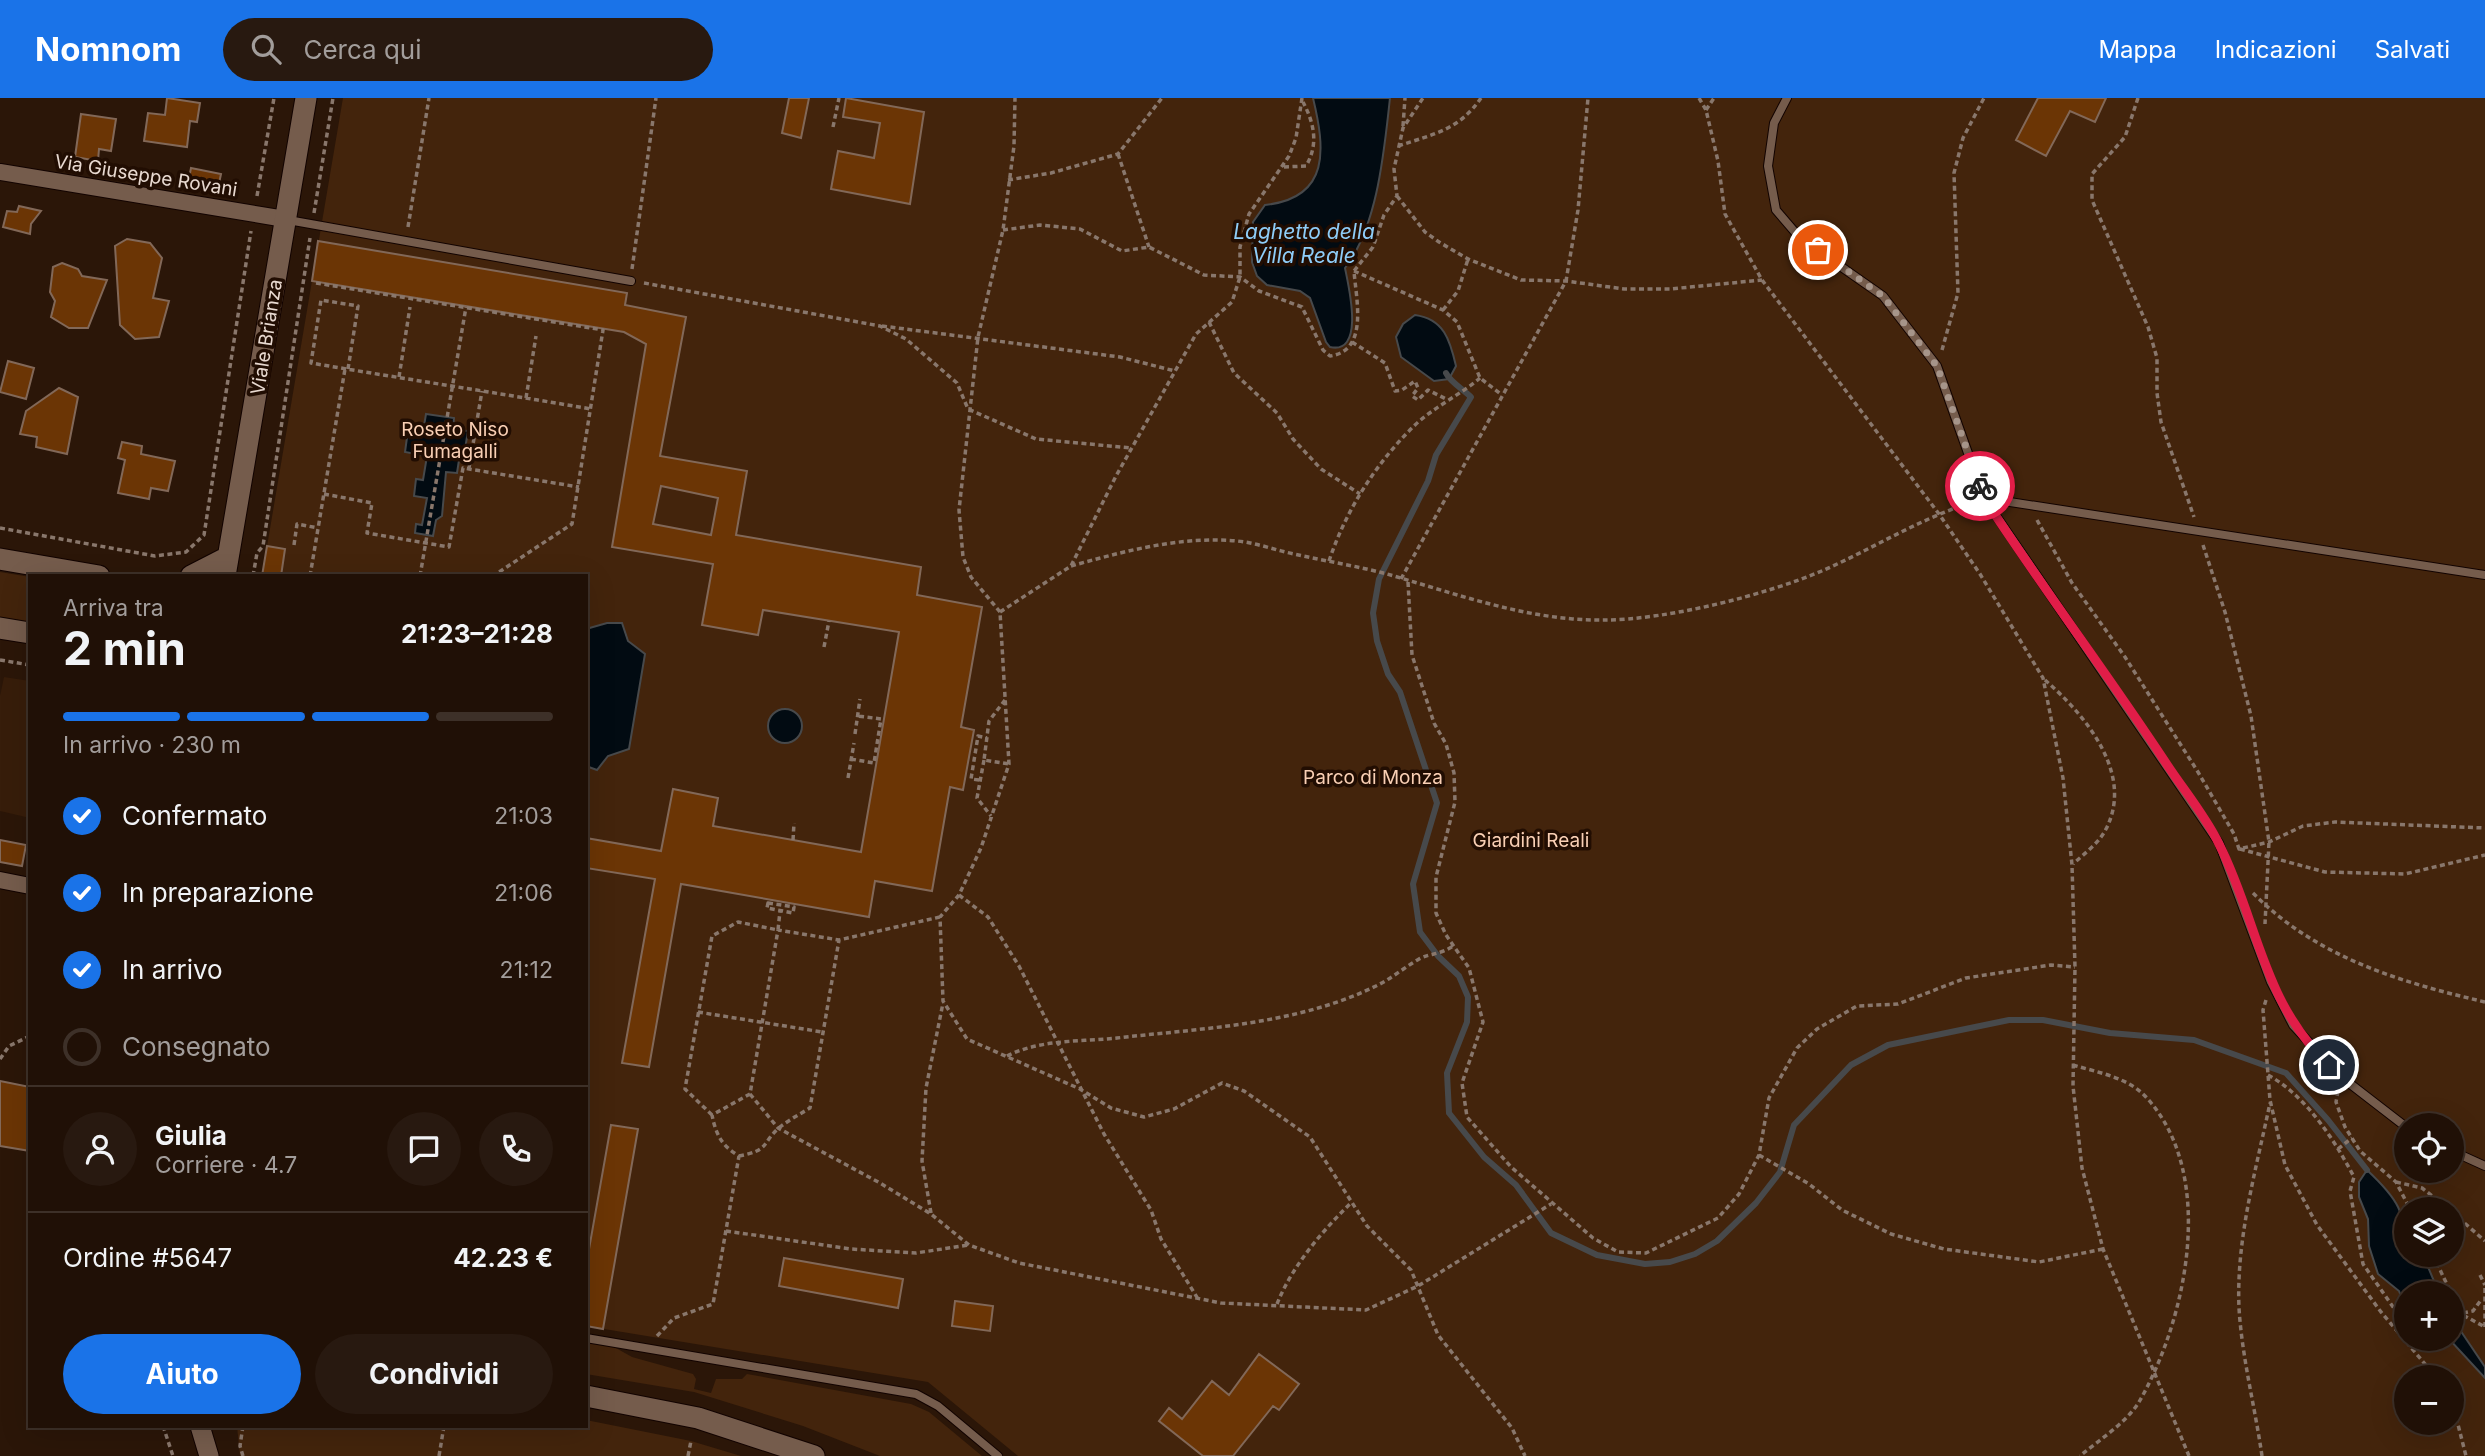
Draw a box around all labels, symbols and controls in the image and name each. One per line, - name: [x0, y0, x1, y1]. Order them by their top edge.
- search box: [223, 18, 713, 81]
- text: Nomnom: [35, 29, 181, 69]
- icon: search: [247, 30, 285, 68]
- text: Cerca qui: [303, 34, 422, 65]
- text: Mappa: [2098, 35, 2177, 64]
- text: Indicazioni: [2215, 35, 2337, 64]
- text: Salvati: [2375, 35, 2450, 64]
- street label: Via Giuseppe Rovani: [53, 150, 239, 201]
- water label: Laghetto della Villa Reale: [1233, 219, 1375, 268]
- pin: [1788, 220, 1848, 280]
- icon: bag: [1799, 231, 1837, 269]
- street label: Viale Brianza: [246, 278, 287, 397]
- park label: Roseto Niso Fumagalli: [401, 418, 509, 463]
- courier: [1945, 451, 2015, 521]
- icon: bike: [1961, 467, 1999, 505]
- text: Arriva tra: [63, 594, 164, 622]
- text: 21:23–21:28: [401, 618, 553, 649]
- text: 2 min: [63, 620, 186, 676]
- text: In arrivo · 230 m: [63, 731, 241, 759]
- park label: Parco di Monza: [1303, 766, 1443, 789]
- icon: check: [63, 797, 101, 835]
- text: Confermato: [122, 800, 267, 831]
- text: 21:03: [494, 802, 553, 830]
- park label: Giardini Reali: [1473, 829, 1589, 852]
- icon: check: [63, 874, 101, 912]
- text: In preparazione: [122, 877, 314, 908]
- text: 21:06: [494, 879, 553, 907]
- icon: check: [63, 951, 101, 989]
- text: In arrivo: [122, 954, 223, 985]
- text: 21:12: [500, 956, 553, 984]
- text: Consegnato: [122, 1031, 271, 1062]
- pin: [2299, 1035, 2359, 1095]
- icon: home: [2310, 1046, 2348, 1084]
- button: person: [63, 1112, 137, 1186]
- button: chat: [387, 1112, 461, 1186]
- button: phone: [479, 1112, 553, 1186]
- map controls: [2394, 1113, 2464, 1435]
- button: locate: [2394, 1113, 2464, 1183]
- text: Giulia: [155, 1120, 227, 1151]
- text: Corriere · 4.7: [155, 1151, 297, 1179]
- button: layers: [2394, 1197, 2464, 1267]
- text: Ordine #5647: [63, 1242, 232, 1273]
- text: 42.23 €: [453, 1242, 553, 1273]
- button: +: [2394, 1281, 2464, 1351]
- button: Aiuto: [63, 1334, 301, 1414]
- button: Condividi: [315, 1334, 553, 1414]
- button: −: [2394, 1365, 2464, 1435]

